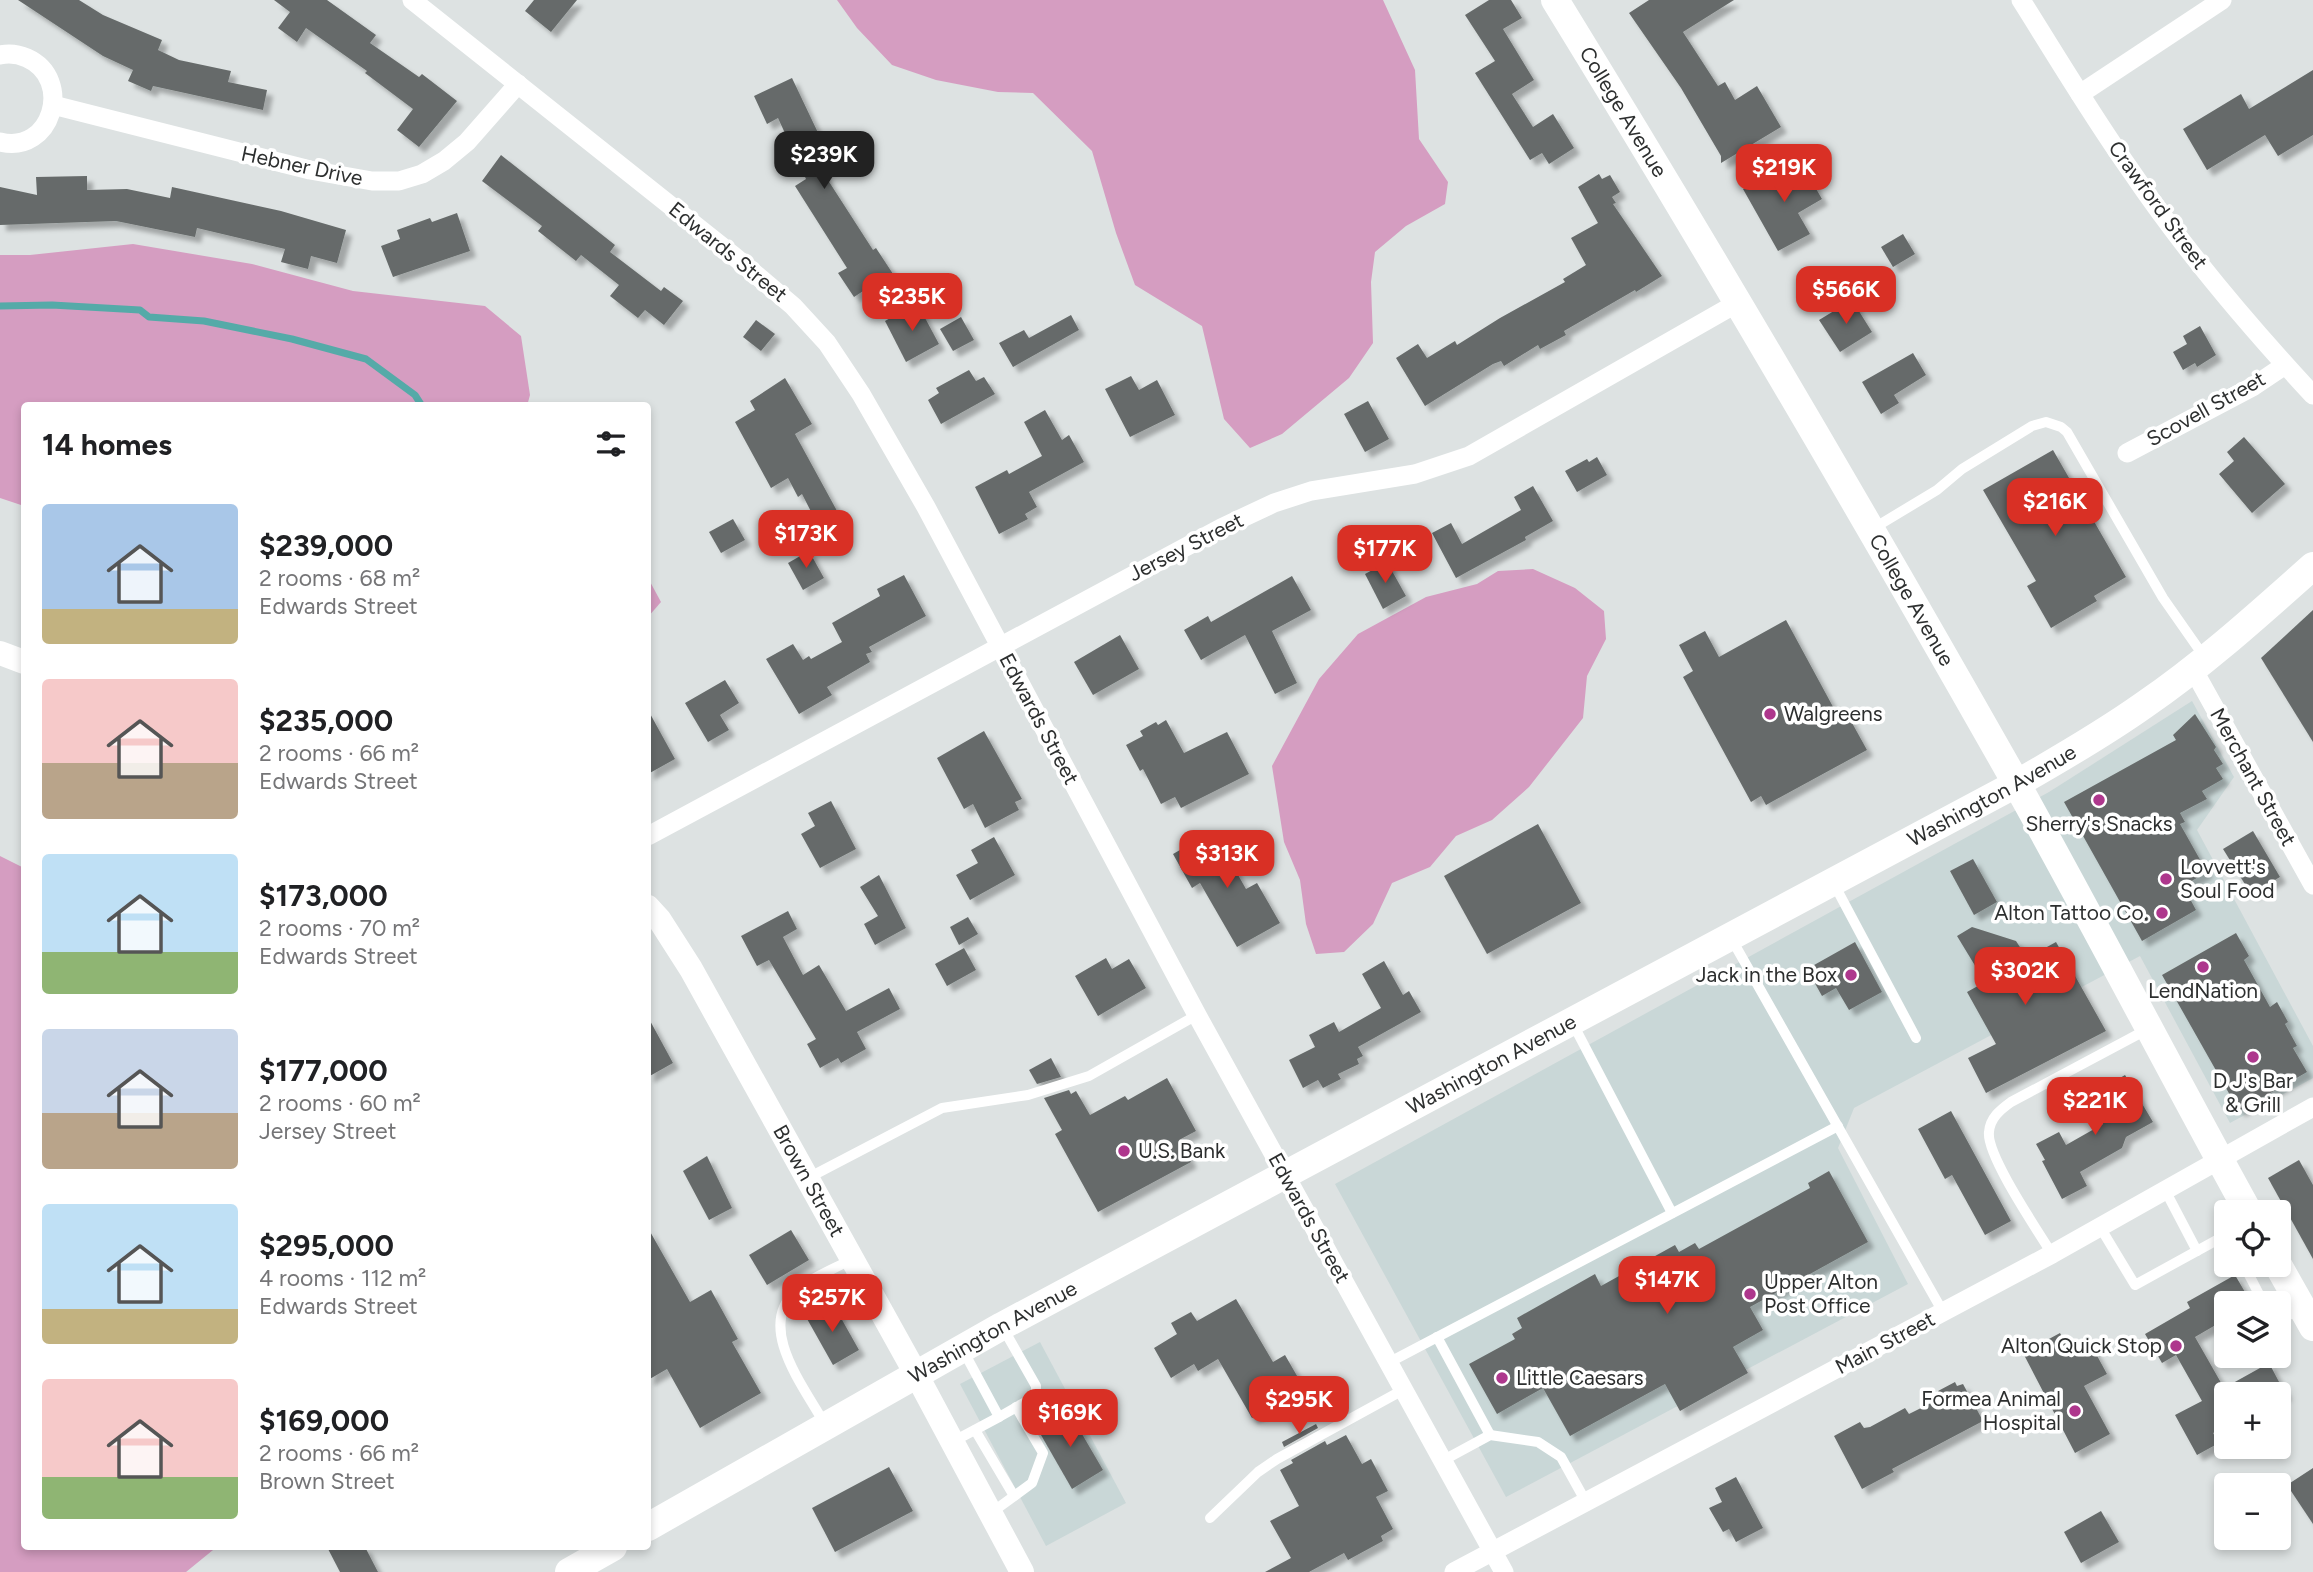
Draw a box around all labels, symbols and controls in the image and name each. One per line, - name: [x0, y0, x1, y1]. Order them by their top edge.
- street label: College Avenue: [1575, 42, 1673, 181]
- pin: $239K: [775, 132, 873, 191]
- street label: Crawford Street: [2103, 136, 2213, 274]
- street label: Hebner Drive: [239, 140, 365, 191]
- text: $239K: [790, 140, 858, 168]
- pin: $219K: [1735, 144, 1833, 204]
- text: $219K: [1752, 153, 1816, 181]
- street label: Edwards Street: [664, 196, 793, 307]
- pin: $566K: [1797, 266, 1895, 326]
- pin: $235K: [863, 274, 961, 333]
- text: $566K: [1812, 275, 1880, 303]
- text: $235K: [878, 282, 946, 310]
- street label: Scovell Street: [2142, 366, 2269, 451]
- icon: filters: [592, 425, 630, 463]
- text: 14 homes: [42, 426, 172, 463]
- pin: $216K: [2006, 478, 2104, 538]
- text: $216K: [2023, 487, 2087, 515]
- street label: Jersey Street: [1124, 507, 1247, 586]
- pin: $173K: [757, 510, 855, 570]
- text: $173K: [774, 519, 838, 547]
- pin: $177K: [1336, 526, 1434, 585]
- text: $239,000: [259, 527, 393, 564]
- street label: College Avenue: [1864, 529, 1960, 670]
- icon: home: [98, 532, 182, 616]
- text: $177K: [1353, 534, 1417, 562]
- text: 2 rooms · 68 m²: [259, 564, 420, 592]
- text: Edwards Street: [259, 592, 418, 620]
- street label: Edwards Street: [994, 649, 1085, 789]
- place label: Walgreens: [1784, 701, 1883, 726]
- text: $235,000: [259, 702, 393, 739]
- street label: Merchant Street: [2205, 703, 2302, 850]
- marker: Walgreens: [1762, 706, 1778, 722]
- icon: home: [98, 707, 182, 791]
- text: 2 rooms · 66 m²: [259, 739, 419, 767]
- street label: Washington Avenue: [1903, 739, 2080, 852]
- text: Edwards Street: [259, 767, 418, 795]
- marker: Sherry's Snacks: [2091, 792, 2107, 808]
- place label: Sherry's Snacks: [2025, 811, 2173, 836]
- pin: $313K: [1178, 830, 1276, 890]
- text: $313K: [1195, 839, 1259, 867]
- place label: Lovvett's Soul Food: [2180, 854, 2275, 903]
- marker: Lovvett's Soul Food: [2158, 871, 2174, 887]
- text: $173,000: [259, 877, 388, 914]
- icon: home: [98, 882, 182, 966]
- place label: Alton Tattoo Co.: [1994, 900, 2148, 925]
- marker: Alton Tattoo Co.: [2154, 905, 2170, 921]
- text: 2 rooms · 70 m²: [259, 914, 420, 942]
- text: Edwards Street: [259, 942, 418, 970]
- pin: $302K: [1976, 948, 2074, 1007]
- text: $302K: [1990, 956, 2060, 984]
- marker: LendNation: [2195, 959, 2211, 975]
- place label: Jack in the Box: [1696, 962, 1837, 987]
- marker: Jack in the Box: [1843, 967, 1859, 983]
- place label: LendNation: [2148, 978, 2258, 1003]
- street label: Washington Avenue: [1402, 1009, 1580, 1119]
- marker: D J's Bar & Grill: [2245, 1049, 2261, 1065]
- text: $177,000: [259, 1052, 388, 1089]
- icon: home: [98, 1057, 182, 1141]
- place label: D J's Bar & Grill: [2213, 1068, 2293, 1117]
- pin: $221K: [2046, 1078, 2144, 1137]
- text: $221K: [2063, 1086, 2127, 1114]
- text: 2 rooms · 60 m²: [259, 1089, 421, 1117]
- text: Jersey Street: [259, 1117, 396, 1145]
- street label: Brown Street: [768, 1120, 850, 1241]
- place label: U.S. Bank: [1138, 1138, 1226, 1163]
- marker: U.S. Bank: [1116, 1143, 1132, 1159]
- street label: Edwards Street: [1263, 1148, 1356, 1287]
- map controls: [2214, 1200, 2291, 1550]
- button: locate: [2214, 1200, 2291, 1277]
- text: $295,000: [259, 1227, 394, 1264]
- icon: home: [98, 1232, 182, 1316]
- pin: $147K: [1618, 1256, 1716, 1316]
- text: 4 rooms · 112 m²: [259, 1264, 426, 1292]
- text: $147K: [1634, 1265, 1700, 1293]
- place label: Upper Alton Post Office: [1764, 1269, 1878, 1318]
- pin: $257K: [783, 1274, 881, 1334]
- street label: Washington Avenue: [904, 1275, 1081, 1388]
- text: $257K: [798, 1283, 866, 1311]
- marker: Upper Alton Post Office: [1742, 1286, 1758, 1302]
- button: layers: [2214, 1291, 2291, 1368]
- text: Edwards Street: [259, 1292, 418, 1320]
- street label: Main Street: [1831, 1306, 1939, 1379]
- place label: Alton Quick Stop: [2001, 1333, 2162, 1358]
- marker: Alton Quick Stop: [2168, 1338, 2184, 1354]
- place label: Little Caesars: [1516, 1365, 1644, 1390]
- marker: Little Caesars: [1494, 1370, 1510, 1386]
- pin: $295K: [1250, 1376, 1348, 1436]
- button: +: [2214, 1382, 2291, 1459]
- text: $295K: [1265, 1385, 1333, 1413]
- place label: Formea Animal Hospital: [1921, 1386, 2061, 1435]
- pin: $169K: [1021, 1390, 1119, 1449]
- text: $169K: [1038, 1398, 1102, 1426]
- text: $169,000: [259, 1402, 389, 1439]
- marker: Formea Animal Hospital: [2067, 1403, 2083, 1419]
- icon: home: [98, 1407, 182, 1491]
- text: 2 rooms · 66 m²: [259, 1439, 419, 1467]
- text: Brown Street: [259, 1467, 395, 1495]
- button: −: [2214, 1473, 2291, 1550]

